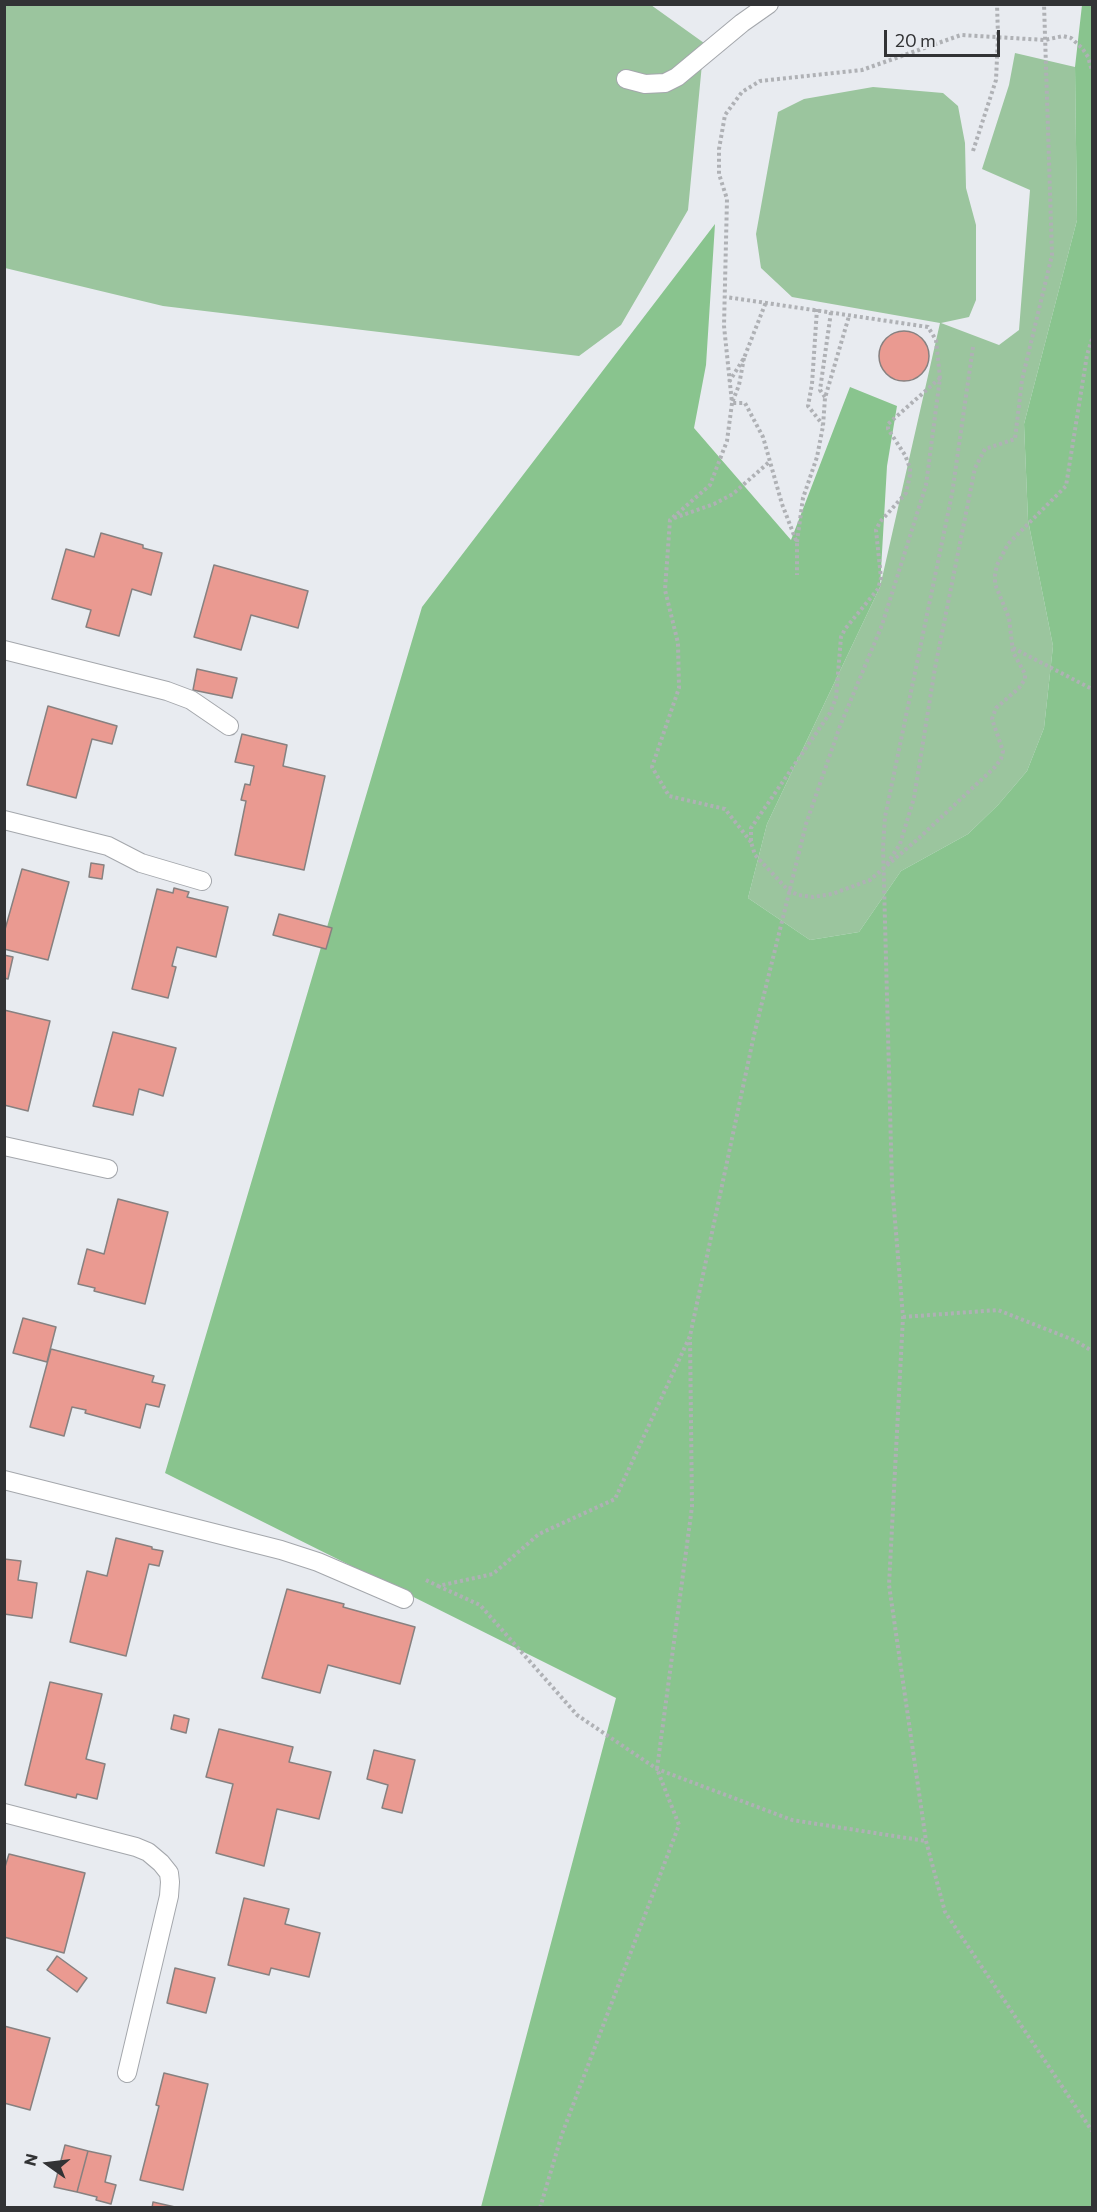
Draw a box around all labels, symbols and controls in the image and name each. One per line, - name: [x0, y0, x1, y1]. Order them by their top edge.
- scale bar: [887, 18, 1002, 56]
- text: 20 m: [895, 29, 936, 51]
- north arrow: [18, 2134, 78, 2194]
- text: N: [19, 2151, 41, 2168]

